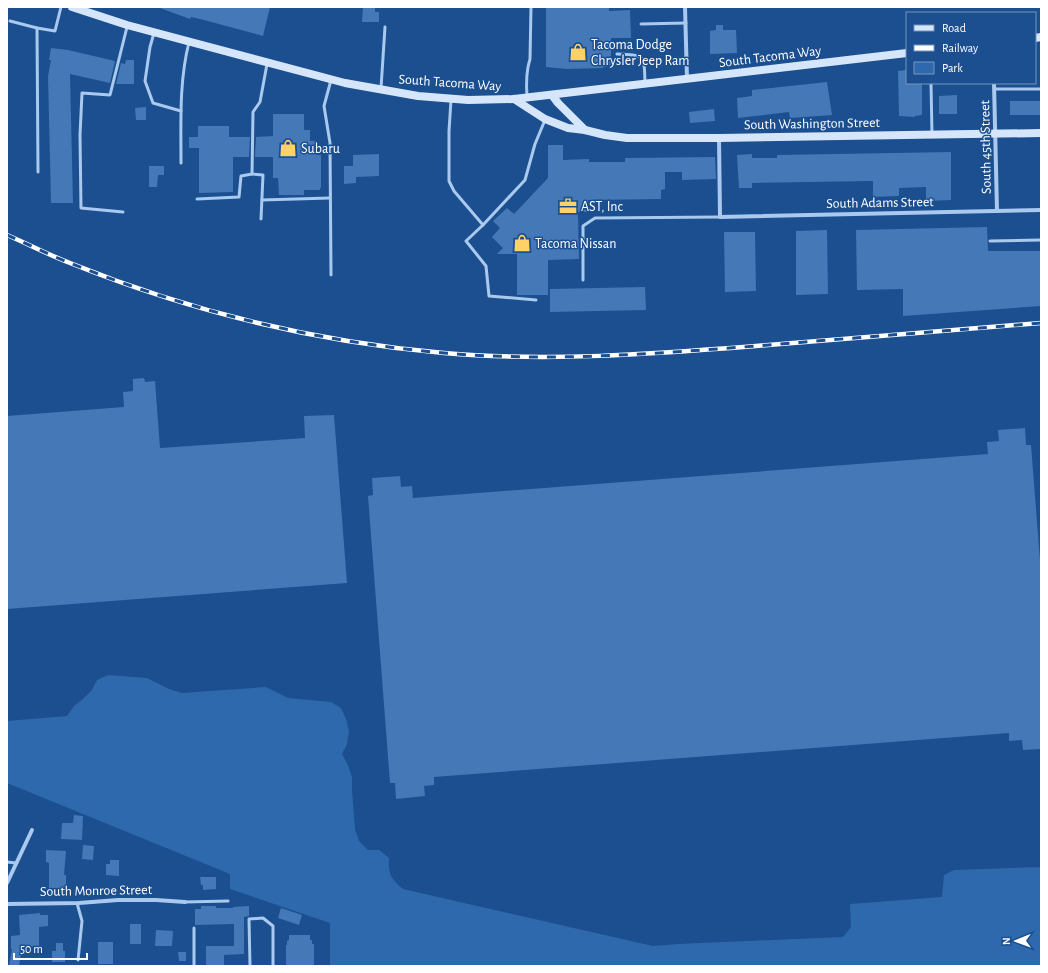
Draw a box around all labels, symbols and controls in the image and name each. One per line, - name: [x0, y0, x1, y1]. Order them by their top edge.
- legend: [906, 12, 1036, 84]
- text: Road: [942, 22, 966, 34]
- place label: Tacoma Dodge Chrysler Jeep Ram: [591, 38, 689, 68]
- shop icon: Tacoma Dodge Chrysler Jeep Ram: [568, 42, 588, 62]
- text: Railway: [942, 42, 978, 55]
- street label: South Tacoma Way: [718, 44, 822, 70]
- text: Park: [942, 62, 963, 74]
- street label: South Tacoma Way: [398, 72, 502, 94]
- street label: South 45th Street: [978, 99, 994, 194]
- street label: South Washington Street: [744, 116, 881, 132]
- shop icon: Subaru: [278, 138, 298, 158]
- place label: Subaru: [301, 142, 340, 156]
- street label: South Adams Street: [826, 195, 934, 211]
- office icon: AST, Inc: [558, 196, 578, 216]
- place label: AST, Inc: [581, 200, 624, 214]
- shop icon: Tacoma Nissan: [512, 233, 532, 253]
- place label: Tacoma Nissan: [535, 237, 616, 251]
- street label: South Monroe Street: [40, 883, 153, 899]
- north arrow: [996, 921, 1036, 961]
- scale bar: [14, 935, 87, 961]
- text: N: [1001, 937, 1012, 945]
- text: 50 m: [20, 943, 43, 955]

